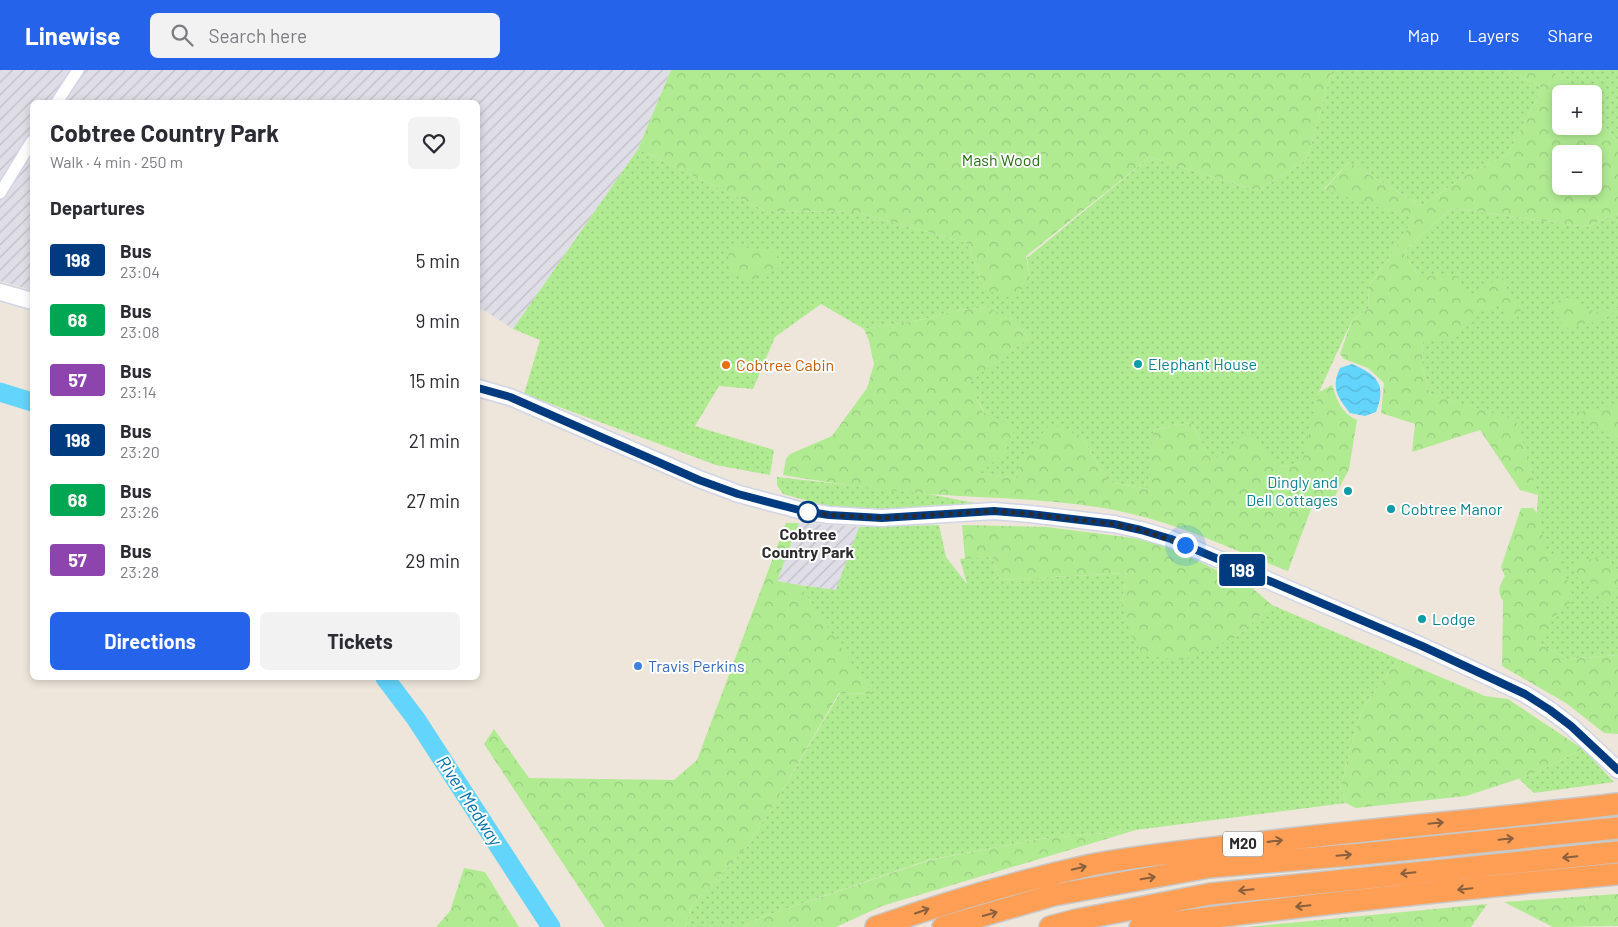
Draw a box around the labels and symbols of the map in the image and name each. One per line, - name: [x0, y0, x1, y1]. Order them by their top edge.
- park label: Mash Wood: [962, 150, 1040, 169]
- place label: Elephant House: [1148, 354, 1257, 373]
- place label: Cobtree Cabin: [736, 355, 834, 374]
- marker: Elephant House: [1132, 358, 1144, 370]
- marker: Cobtree Cabin: [720, 359, 732, 371]
- place label: Dingly and Dell Cottages: [1246, 472, 1338, 509]
- marker: Dingly and Dell Cottages: [1342, 485, 1354, 497]
- place label: Cobtree Manor: [1401, 499, 1503, 518]
- marker: Cobtree Country Park: [797, 501, 819, 523]
- marker: Cobtree Manor: [1385, 503, 1397, 515]
- place label: Cobtree Country Park: [762, 524, 855, 561]
- your location: [1173, 533, 1198, 558]
- line badge: 198: [1213, 554, 1271, 586]
- place label: Lodge: [1432, 609, 1476, 628]
- marker: Lodge: [1416, 613, 1428, 625]
- place label: Travis Perkins: [648, 656, 745, 675]
- marker: Travis Perkins: [632, 660, 644, 672]
- water label: River Medway: [432, 751, 508, 851]
- one-way arrow: [1428, 818, 1444, 828]
- road number: M20: [1223, 832, 1263, 856]
- one-way arrow: [1497, 834, 1513, 844]
- one-way arrow: [1266, 836, 1282, 846]
- one-way arrow: [1336, 851, 1352, 860]
- one-way arrow: [1562, 852, 1578, 862]
- one-way arrow: [1071, 863, 1087, 872]
- one-way arrow: [1400, 868, 1416, 878]
- one-way arrow: [1140, 873, 1156, 883]
- one-way arrow: [1457, 884, 1473, 894]
- one-way arrow: [1239, 885, 1255, 895]
- one-way arrow: [1296, 901, 1312, 911]
- one-way arrow: [914, 906, 930, 915]
- one-way arrow: [981, 908, 997, 918]

